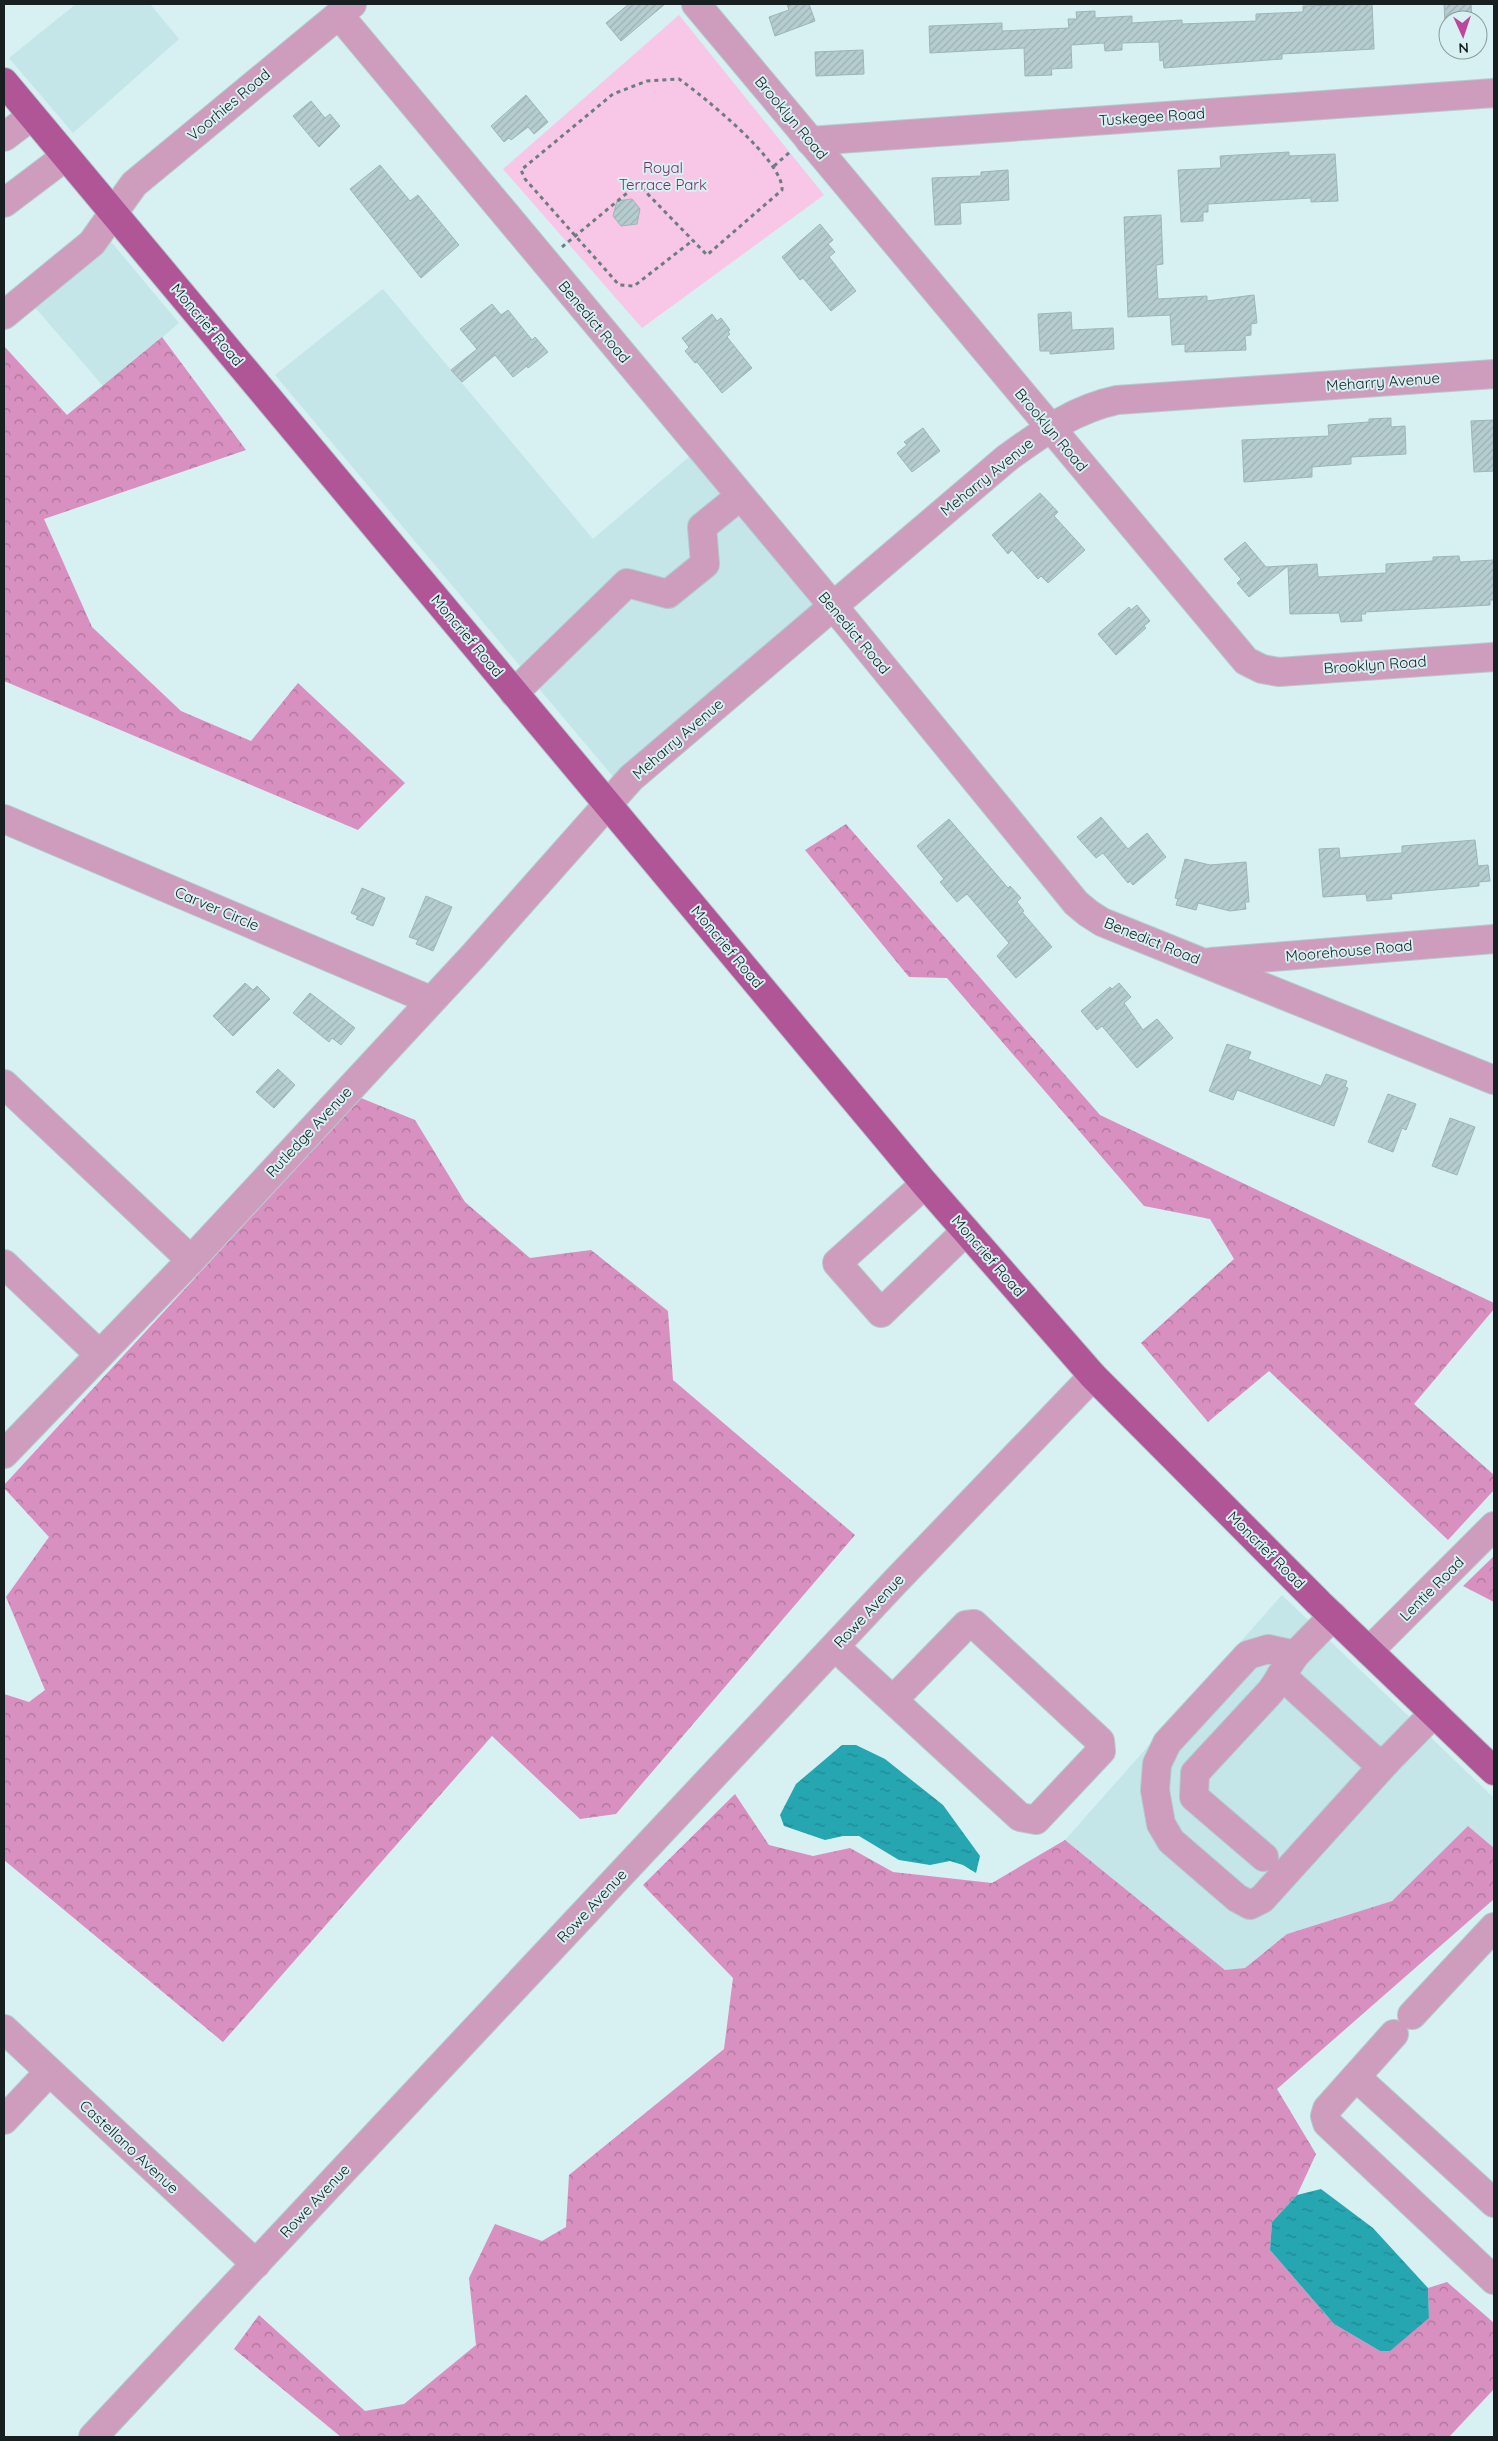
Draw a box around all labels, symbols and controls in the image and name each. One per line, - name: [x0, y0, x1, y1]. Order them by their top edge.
- north arrow: [1438, 10, 1488, 60]
- text: N: [1458, 39, 1469, 57]
- street label: Voorhies Road: [183, 65, 274, 145]
- street label: Brooklyn Road: [751, 72, 832, 163]
- street label: Tuskegee Road: [1098, 103, 1206, 130]
- park label: Royal Terrace Park: [619, 158, 707, 194]
- street label: Benedict Road: [554, 277, 634, 367]
- street label: Moncrief Road: [167, 279, 247, 370]
- street label: Meharry Avenue: [1325, 368, 1440, 395]
- street label: Brooklyn Road: [1011, 384, 1092, 475]
- street label: Meharry Avenue: [936, 433, 1037, 520]
- street label: Benedict Road: [814, 588, 894, 678]
- street label: Moncrief Road: [427, 590, 507, 681]
- street label: Brooklyn Road: [1323, 651, 1427, 678]
- street label: Meharry Avenue: [628, 694, 727, 783]
- street label: Carver Circle: [172, 882, 262, 935]
- street label: Moncrief Road: [687, 901, 767, 992]
- street label: Benedict Road: [1101, 913, 1203, 968]
- street label: Moorehouse Road: [1285, 935, 1413, 966]
- street label: Rutledge Avenue: [262, 1082, 356, 1181]
- street label: Moncrief Road: [948, 1211, 1029, 1300]
- street label: Moncrief Road: [1224, 1507, 1309, 1592]
- street label: Lentie Road: [1396, 1553, 1468, 1625]
- street label: Rowe Avenue: [830, 1570, 908, 1652]
- street label: Rowe Avenue: [553, 1865, 631, 1947]
- street label: Castellano Avenue: [76, 2096, 183, 2197]
- street label: Rowe Avenue: [276, 2160, 354, 2242]

